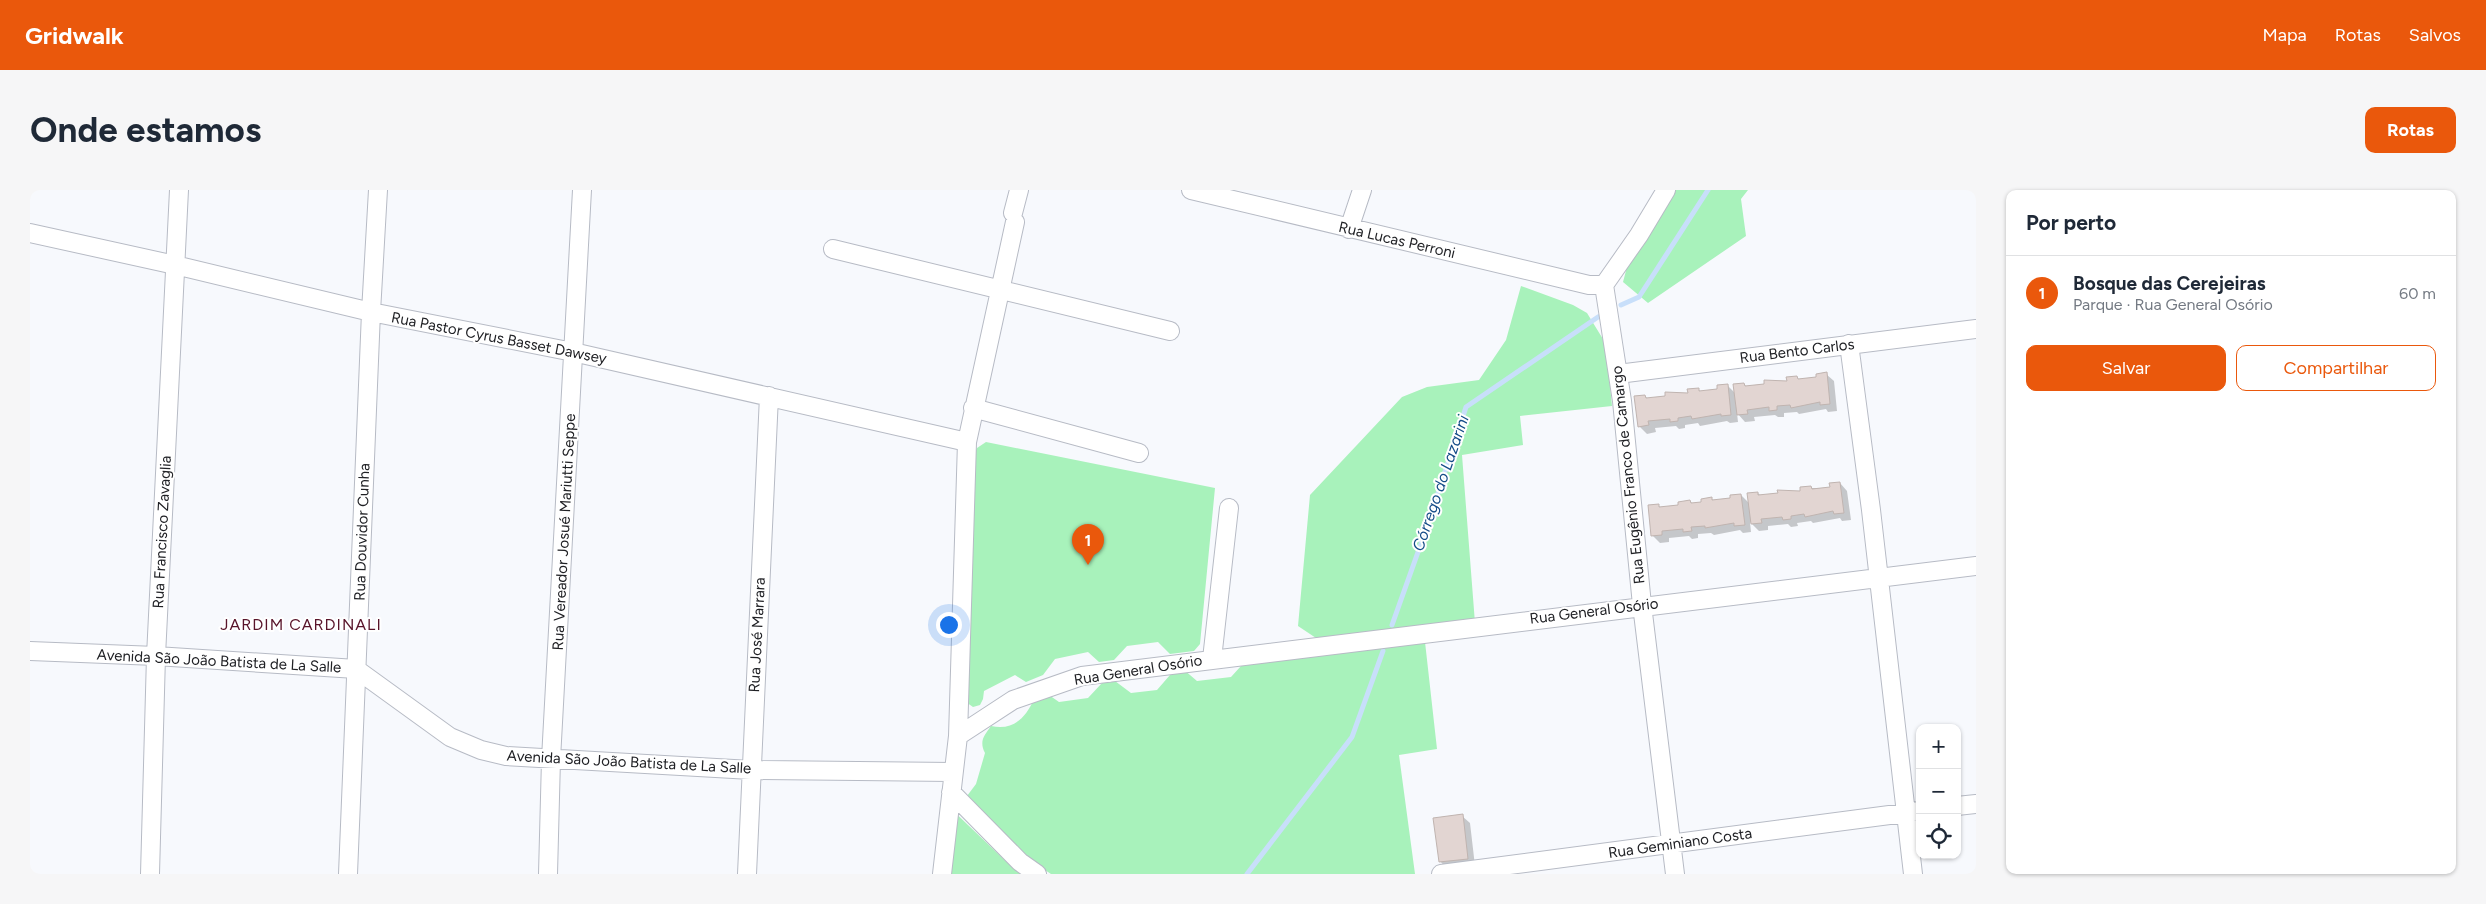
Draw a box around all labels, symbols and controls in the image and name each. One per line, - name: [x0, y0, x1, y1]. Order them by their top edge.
- text: Gridwalk: [25, 21, 124, 50]
- text: Mapa: [2263, 24, 2307, 46]
- text: Rotas: [2335, 24, 2381, 46]
- text: Salvos: [2409, 24, 2461, 46]
- button: Rotas: [2365, 107, 2456, 153]
- text: Onde estamos: [30, 109, 261, 151]
- text: Por perto: [2026, 210, 2116, 235]
- street label: Rua Lucas Perroni: [1337, 218, 1457, 262]
- text: Bosque das Cerejeiras: [2073, 272, 2266, 295]
- text: 1: [2039, 284, 2045, 303]
- text: 60 m: [2399, 284, 2436, 303]
- text: Parque · Rua General Osório: [2073, 295, 2273, 314]
- street label: Rua Pastor Cyrus Basset Dawsey: [390, 308, 608, 368]
- street label: Rua Bento Carlos: [1739, 335, 1855, 367]
- button: Salvar: [2026, 345, 2226, 391]
- button: Compartilhar: [2236, 345, 2436, 391]
- street label: Rua Eugênio Franco de Camargo: [1608, 365, 1648, 585]
- water label: Córrego do Lazarini: [1408, 412, 1473, 554]
- street label: Rua Vereador Josué Mariutti Seppe: [549, 413, 579, 651]
- street label: Rua Francisco Zavaglia: [149, 455, 175, 609]
- street label: Rua Douvidor Cunha: [351, 463, 373, 601]
- pin: 1: [1072, 524, 1104, 565]
- street label: Rua José Marrara: [745, 577, 769, 693]
- street label: Rua General Osório: [1529, 594, 1660, 628]
- your location: [936, 612, 962, 638]
- district label: JARDIM CARDINALI: [220, 615, 382, 634]
- street label: Avenida São João Batista de La Salle: [96, 646, 342, 676]
- street label: Rua General Osório: [1073, 651, 1204, 689]
- map controls: [1916, 724, 1961, 859]
- button: +: [1916, 724, 1961, 769]
- street label: Avenida São João Batista de La Salle: [506, 747, 752, 777]
- button: −: [1916, 769, 1961, 814]
- button: locate: [1916, 814, 1961, 859]
- street label: Rua Geminiano Costa: [1607, 824, 1753, 862]

